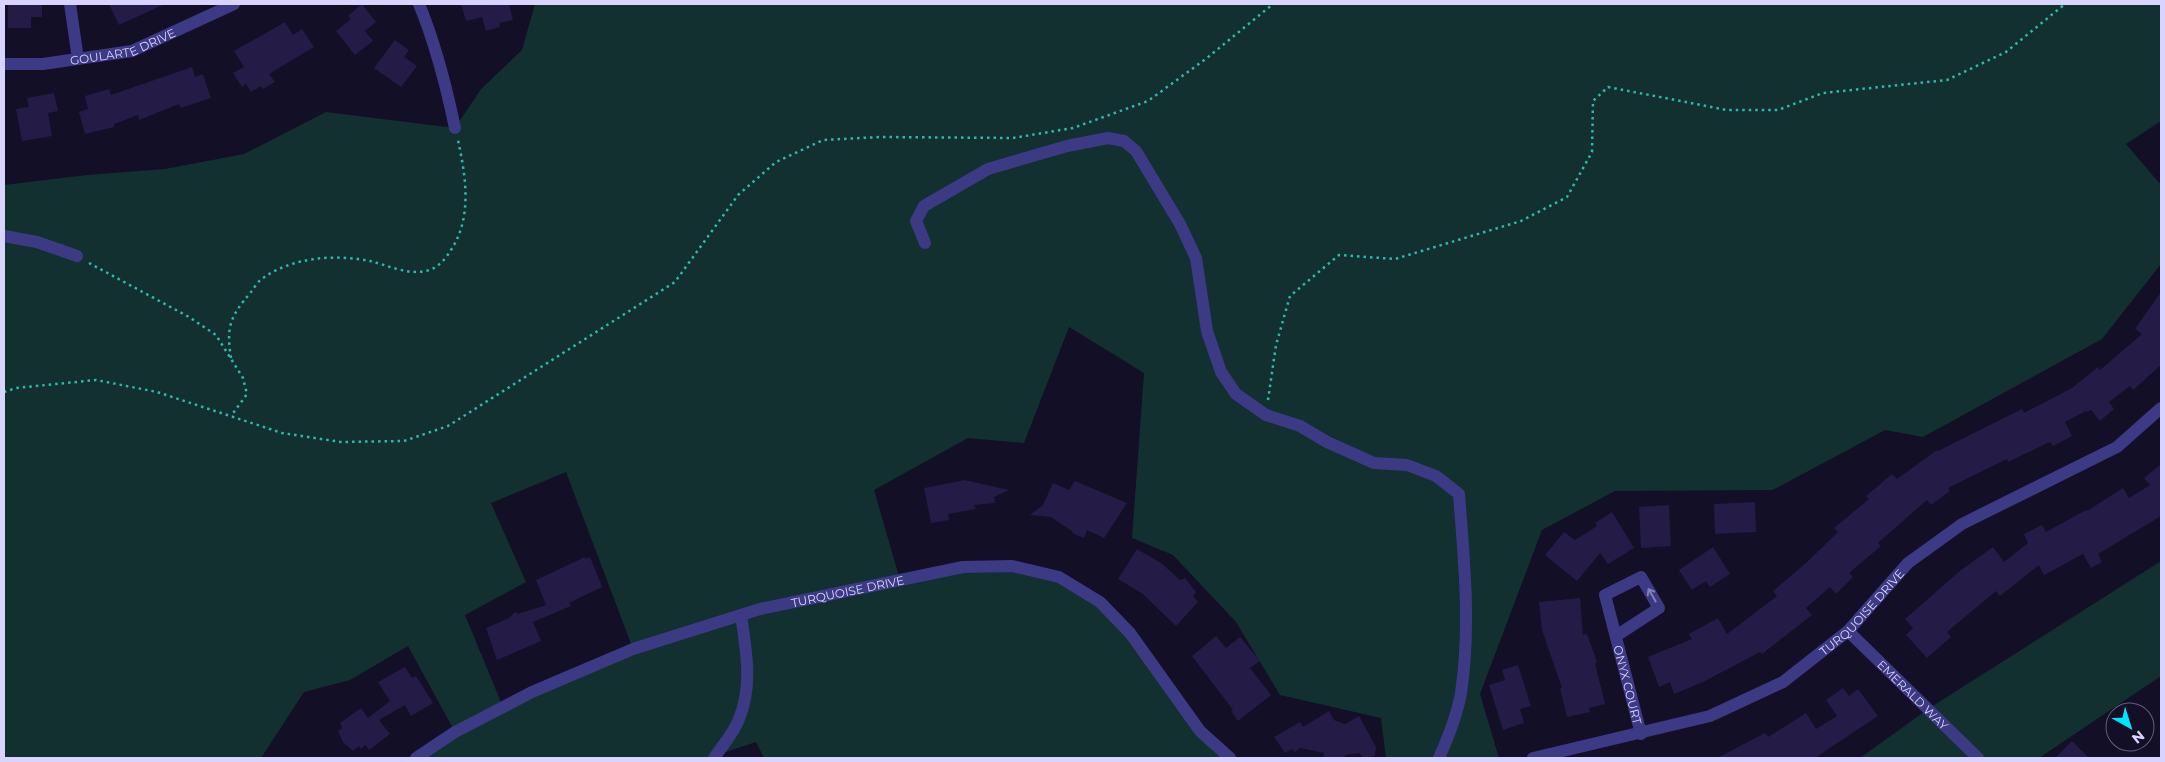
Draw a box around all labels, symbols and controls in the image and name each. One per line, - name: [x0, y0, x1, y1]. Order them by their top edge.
- street label: GOULARTE DRIVE: [69, 25, 178, 67]
- street label: TURQUOISE DRIVE: [1816, 566, 1907, 658]
- street label: TURQUOISE DRIVE: [790, 572, 905, 610]
- one-way arrow: [1646, 589, 1656, 603]
- street label: ONYX COURT: [1611, 644, 1646, 726]
- street label: EMERALD WAY: [1874, 657, 1952, 733]
- north arrow: [2105, 702, 2155, 752]
- text: N: [2128, 727, 2148, 748]

